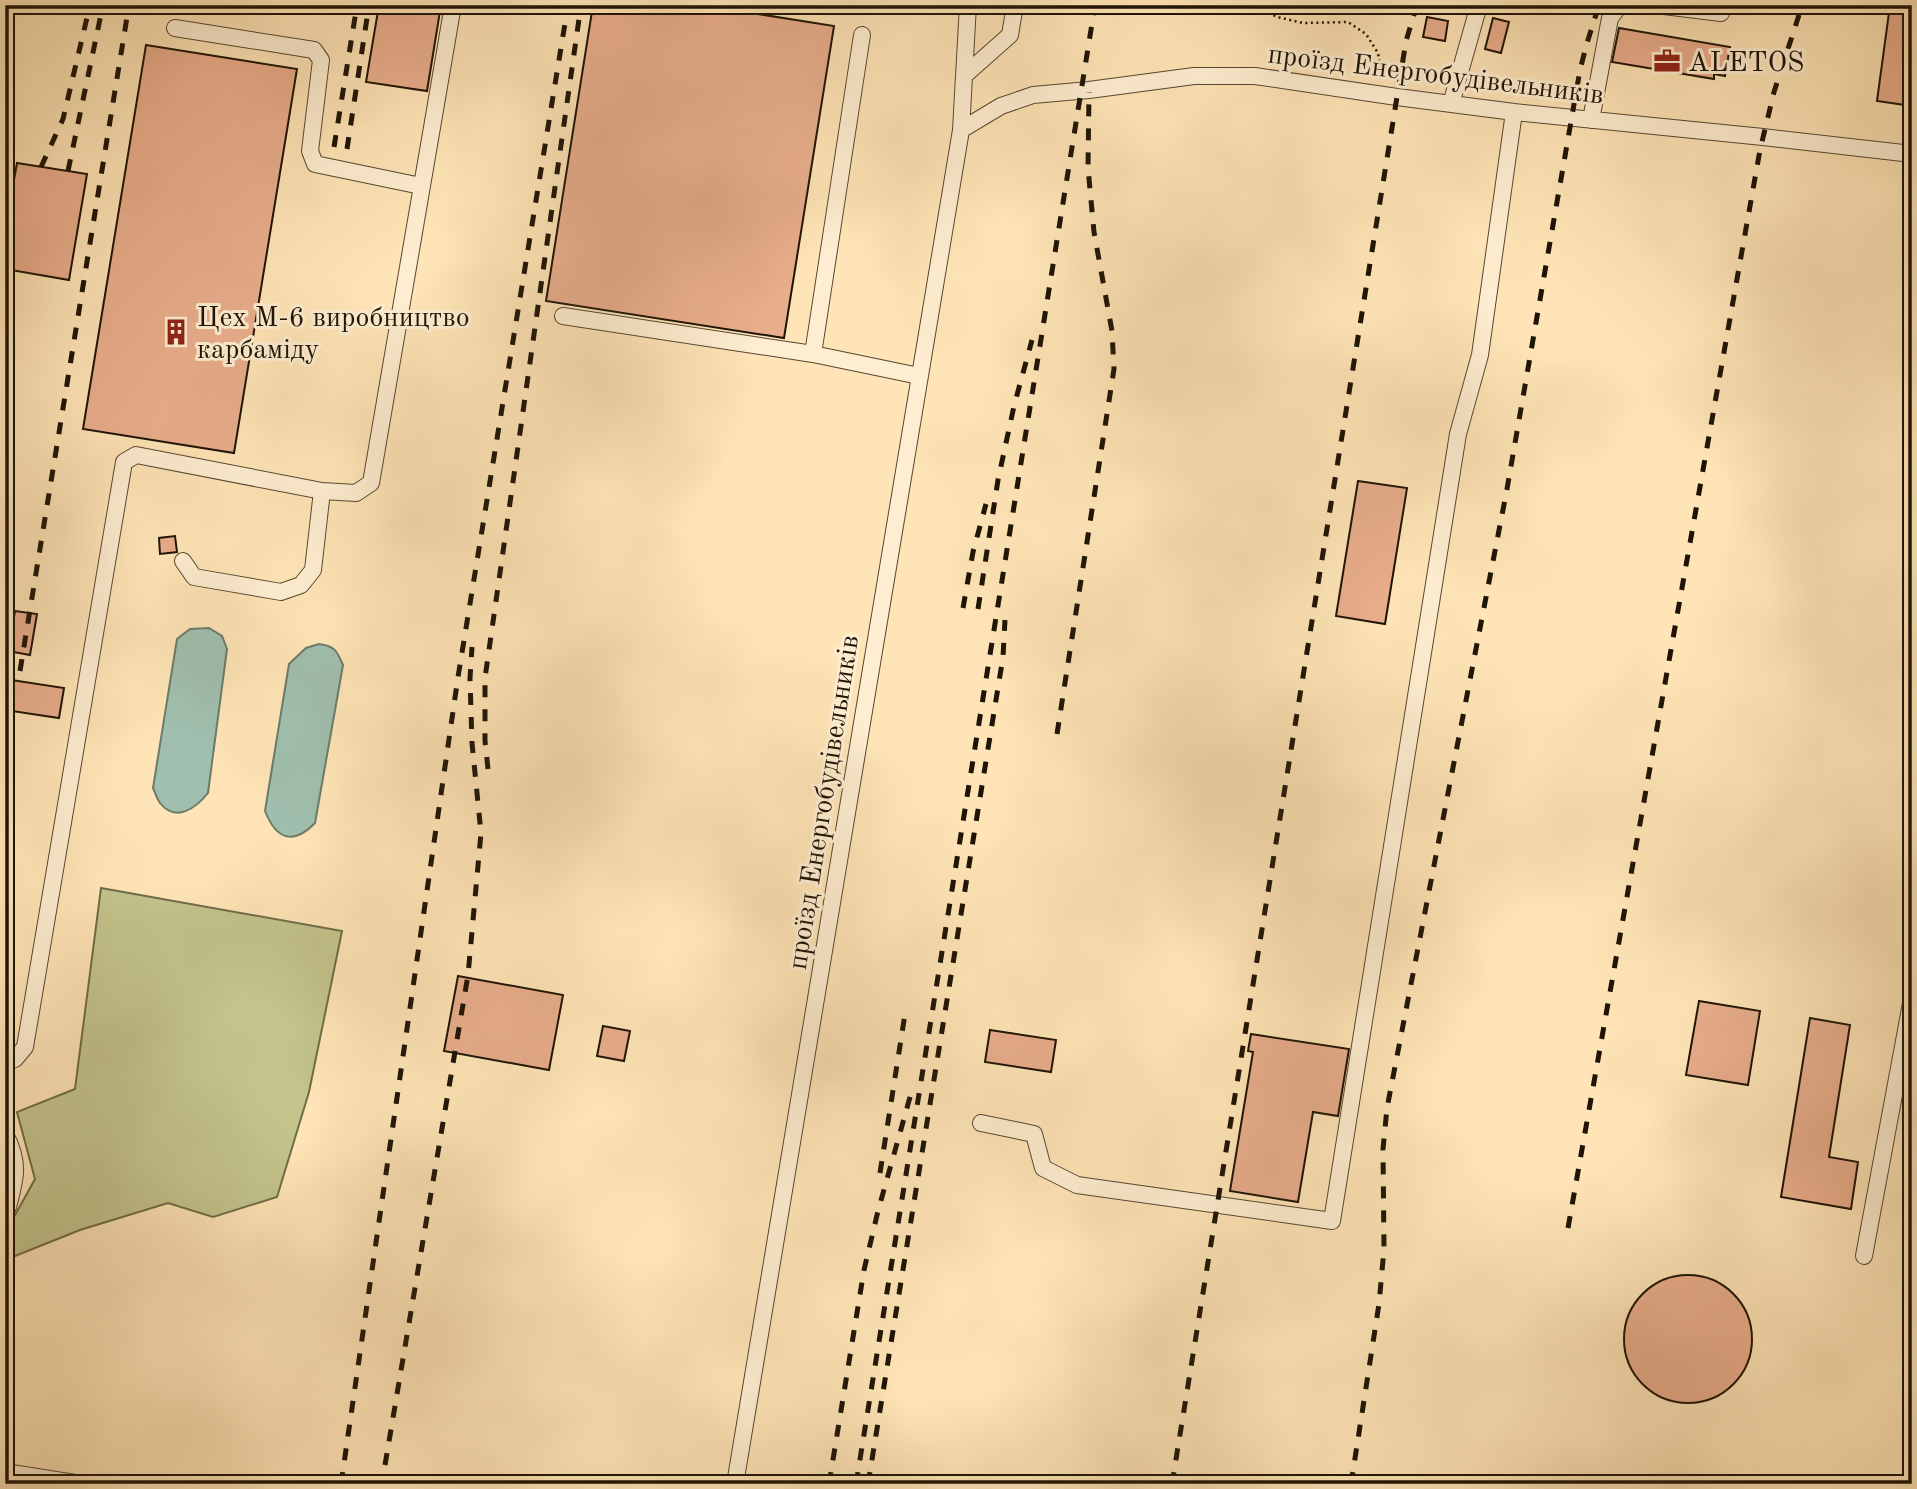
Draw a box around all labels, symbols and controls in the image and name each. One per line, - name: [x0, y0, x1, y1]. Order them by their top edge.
- street label: проїзд Енергобудівельників: [1266, 41, 1605, 110]
- office icon: ALETOS: [1652, 46, 1682, 76]
- place label: ALETOS: [1688, 50, 1804, 78]
- place label: Цех М-6 виробництво карбаміду: [197, 305, 470, 365]
- building icon: Цех М-6 виробництво карбаміду: [161, 317, 191, 347]
- street label: проїзд Енергобудівельників: [785, 633, 865, 972]

